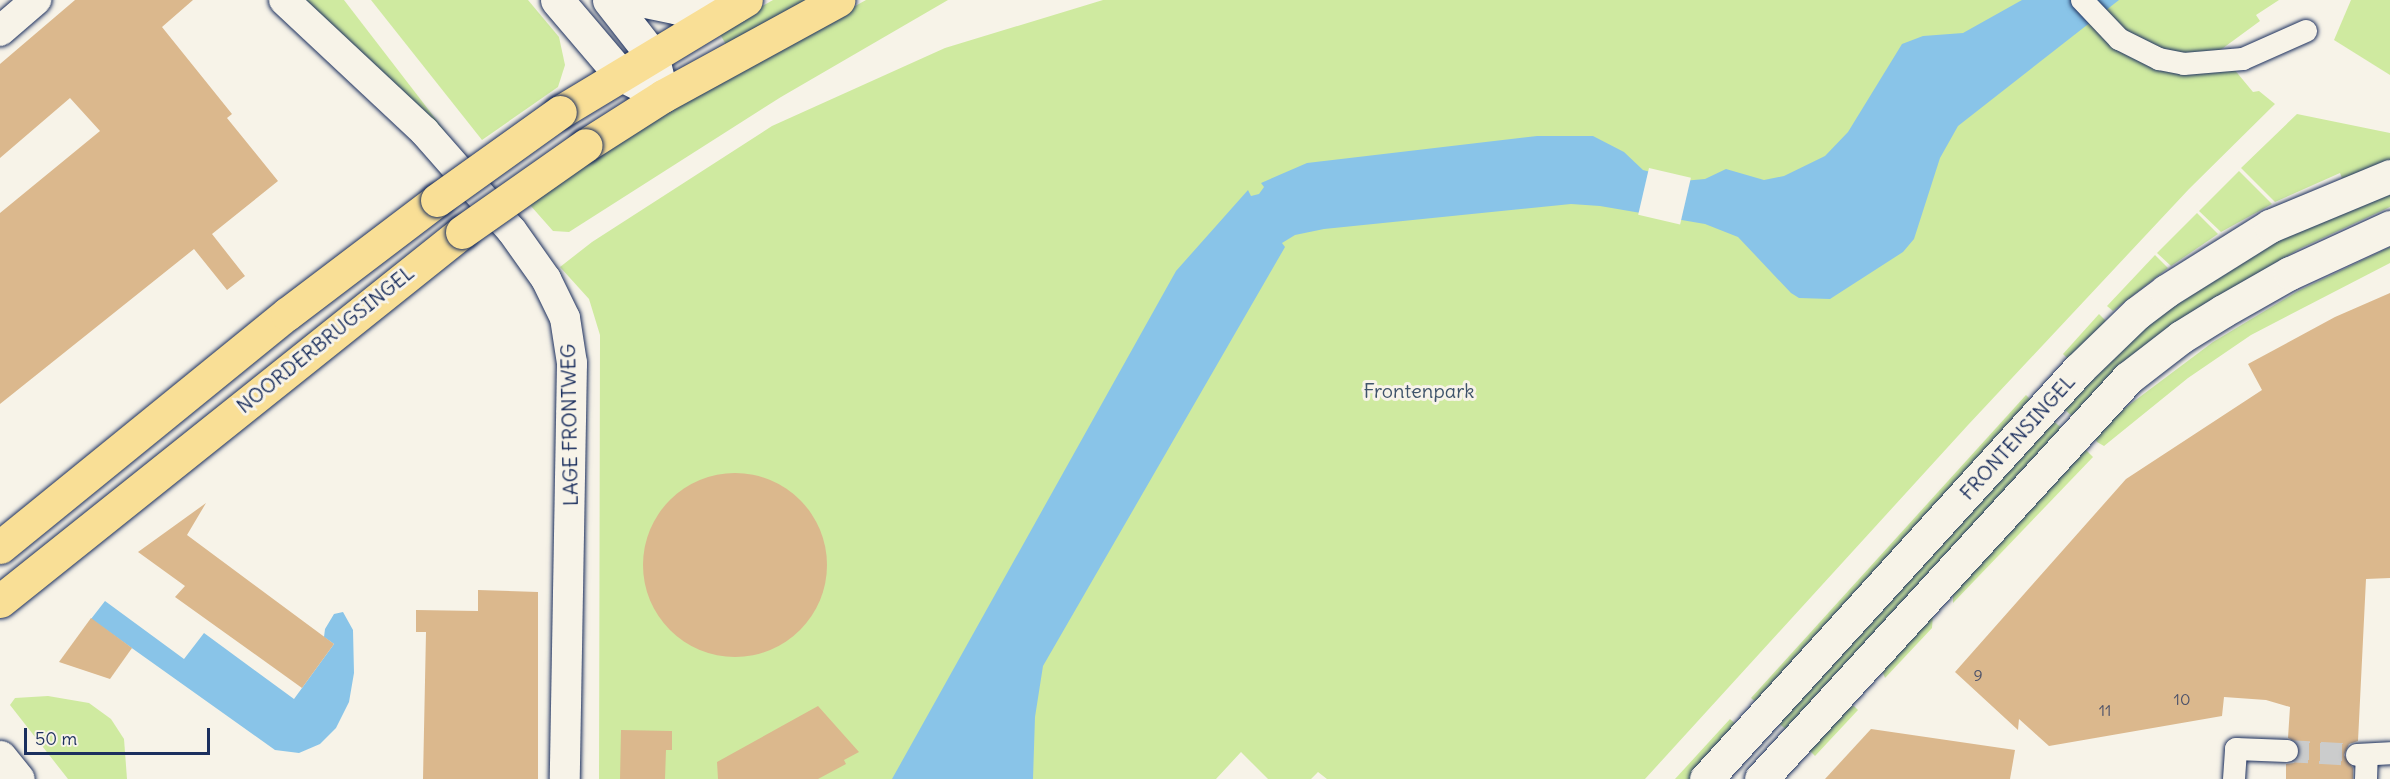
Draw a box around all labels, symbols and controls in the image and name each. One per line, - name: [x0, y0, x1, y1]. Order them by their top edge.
- street label: NOORDERBRUGSINGEL: [232, 260, 418, 418]
- street label: LAGE FRONTWEG: [556, 344, 582, 506]
- street label: FRONTENSINGEL: [1955, 370, 2079, 504]
- park label: Frontenpark: [1363, 378, 1475, 402]
- house number: 9: [1973, 665, 1983, 685]
- house number: 10: [2174, 689, 2190, 709]
- house number: 11: [2099, 700, 2111, 720]
- scale bar: [27, 716, 213, 754]
- text: 50 m: [35, 727, 77, 750]

